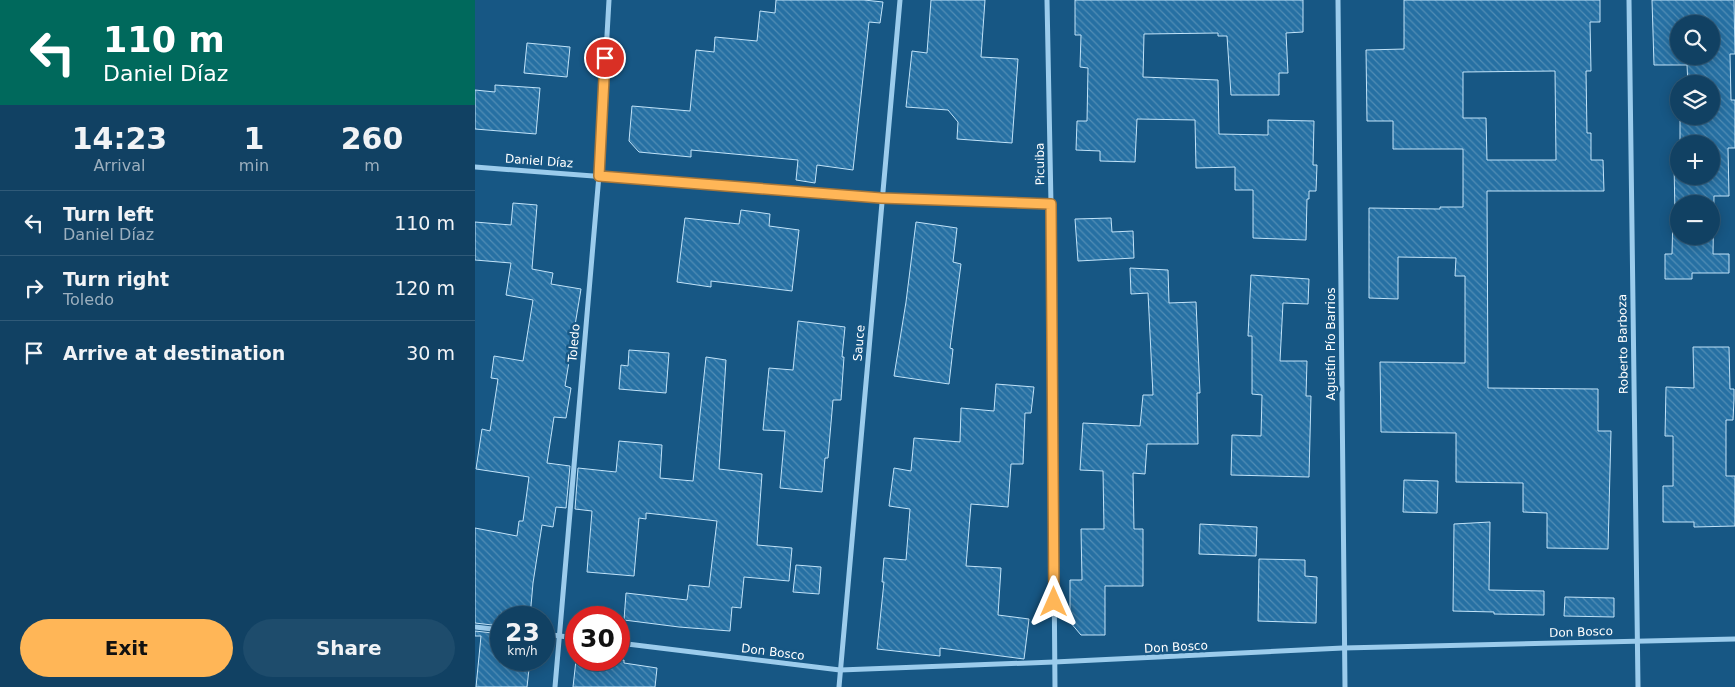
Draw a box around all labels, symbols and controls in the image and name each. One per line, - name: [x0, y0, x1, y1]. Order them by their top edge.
- map controls: [1670, 15, 1720, 245]
- button: search: [1670, 15, 1720, 65]
- icon: left: [20, 20, 85, 85]
- text: 110 m: [103, 20, 225, 60]
- pin: [584, 37, 626, 79]
- icon: arrive: [591, 44, 619, 72]
- text: Daniel Díaz: [103, 61, 228, 86]
- button: layers: [1670, 75, 1720, 125]
- text: 14:23: [72, 121, 167, 156]
- text: 1: [243, 121, 264, 156]
- text: 260: [341, 121, 403, 156]
- button: +: [1670, 135, 1720, 185]
- street label: Picuiba: [1033, 142, 1047, 186]
- street label: Daniel Díaz: [504, 152, 574, 170]
- text: Arrival: [93, 156, 145, 175]
- text: min: [239, 156, 269, 175]
- text: m: [364, 156, 380, 175]
- button: −: [1670, 195, 1720, 245]
- text: Turn left: [63, 203, 154, 225]
- icon: left: [20, 209, 48, 237]
- text: 110 m: [394, 212, 455, 234]
- text: Daniel Díaz: [63, 225, 154, 244]
- text: Turn right: [63, 268, 169, 290]
- icon: right: [20, 274, 48, 302]
- text: 120 m: [394, 277, 455, 299]
- street label: Agustín Pío Barrios: [1324, 287, 1338, 401]
- text: Toledo: [63, 290, 114, 309]
- street label: Roberto Barboza: [1615, 294, 1631, 394]
- street label: Toledo: [565, 323, 583, 364]
- street label: Sauce: [850, 324, 868, 362]
- icon: arrive: [20, 339, 48, 367]
- text: Arrive at destination: [63, 342, 285, 364]
- text: 30 m: [406, 342, 455, 364]
- position arrow: [1027, 575, 1079, 627]
- speed limit sign: 30: [565, 606, 630, 671]
- text: 23: [505, 618, 540, 647]
- button: Exit: [20, 619, 233, 677]
- button: Share: [243, 619, 455, 677]
- street label: Don Bosco: [1549, 624, 1613, 640]
- street label: Don Bosco: [1144, 638, 1208, 656]
- street label: Don Bosco: [740, 641, 806, 663]
- text: km/h: [507, 644, 538, 658]

